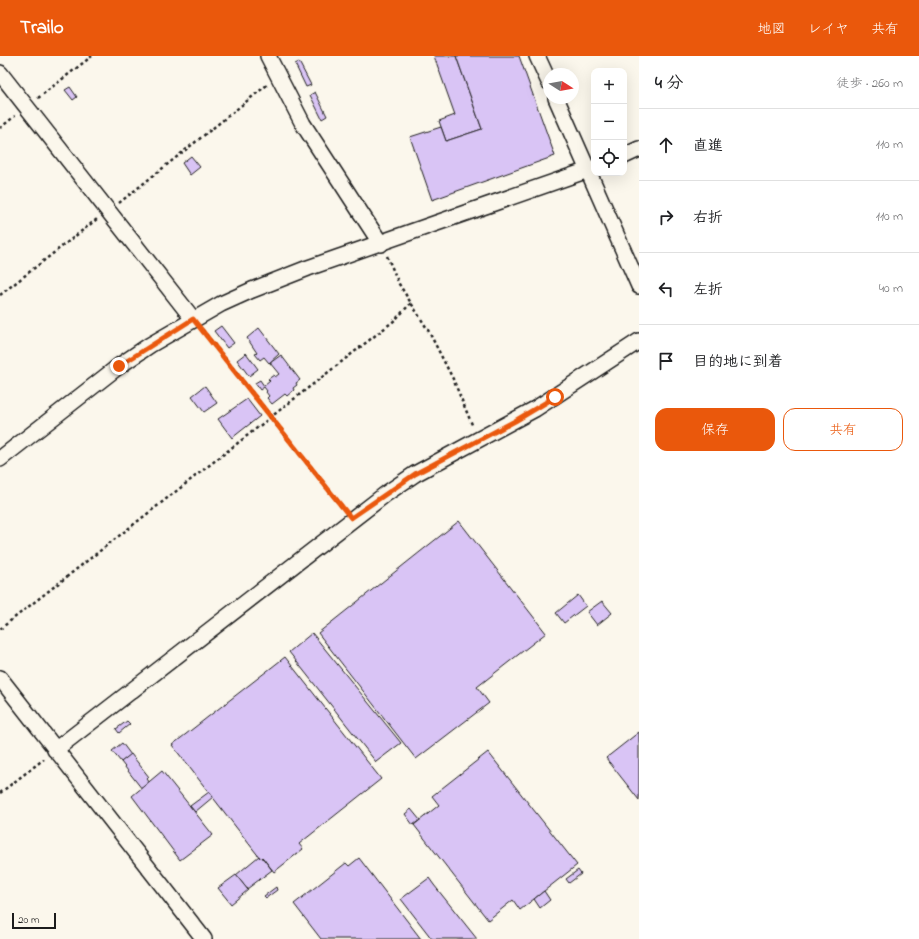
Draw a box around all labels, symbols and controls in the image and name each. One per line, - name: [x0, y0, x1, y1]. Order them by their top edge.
- text: Trailo: [20, 15, 64, 42]
- text: 地図: [758, 19, 786, 40]
- text: レイヤ: [808, 19, 849, 40]
- text: 共有: [871, 19, 899, 40]
- north arrow: [543, 68, 579, 104]
- map controls: [591, 68, 627, 176]
- button: +: [591, 68, 627, 104]
- text: 4 分: [655, 71, 683, 96]
- text: 徒歩 · 260 m: [837, 74, 903, 93]
- button: −: [591, 104, 627, 140]
- icon: ahead: [655, 134, 677, 156]
- text: 直進: [693, 135, 723, 157]
- text: 110 m: [876, 135, 903, 154]
- button: locate: [591, 140, 627, 176]
- icon: right: [655, 206, 677, 228]
- text: 右折: [693, 207, 723, 229]
- text: 110 m: [876, 207, 903, 226]
- icon: left: [655, 278, 677, 300]
- text: 左折: [693, 279, 723, 301]
- text: 40 m: [879, 279, 903, 298]
- icon: arrive: [655, 350, 677, 372]
- text: 目的地に到着: [693, 351, 783, 373]
- route end: [110, 357, 128, 375]
- route start: [546, 388, 564, 406]
- button: 保存: [655, 408, 775, 451]
- button: 共有: [783, 408, 903, 451]
- scale bar: [12, 911, 56, 930]
- text: 20 m: [18, 912, 40, 928]

